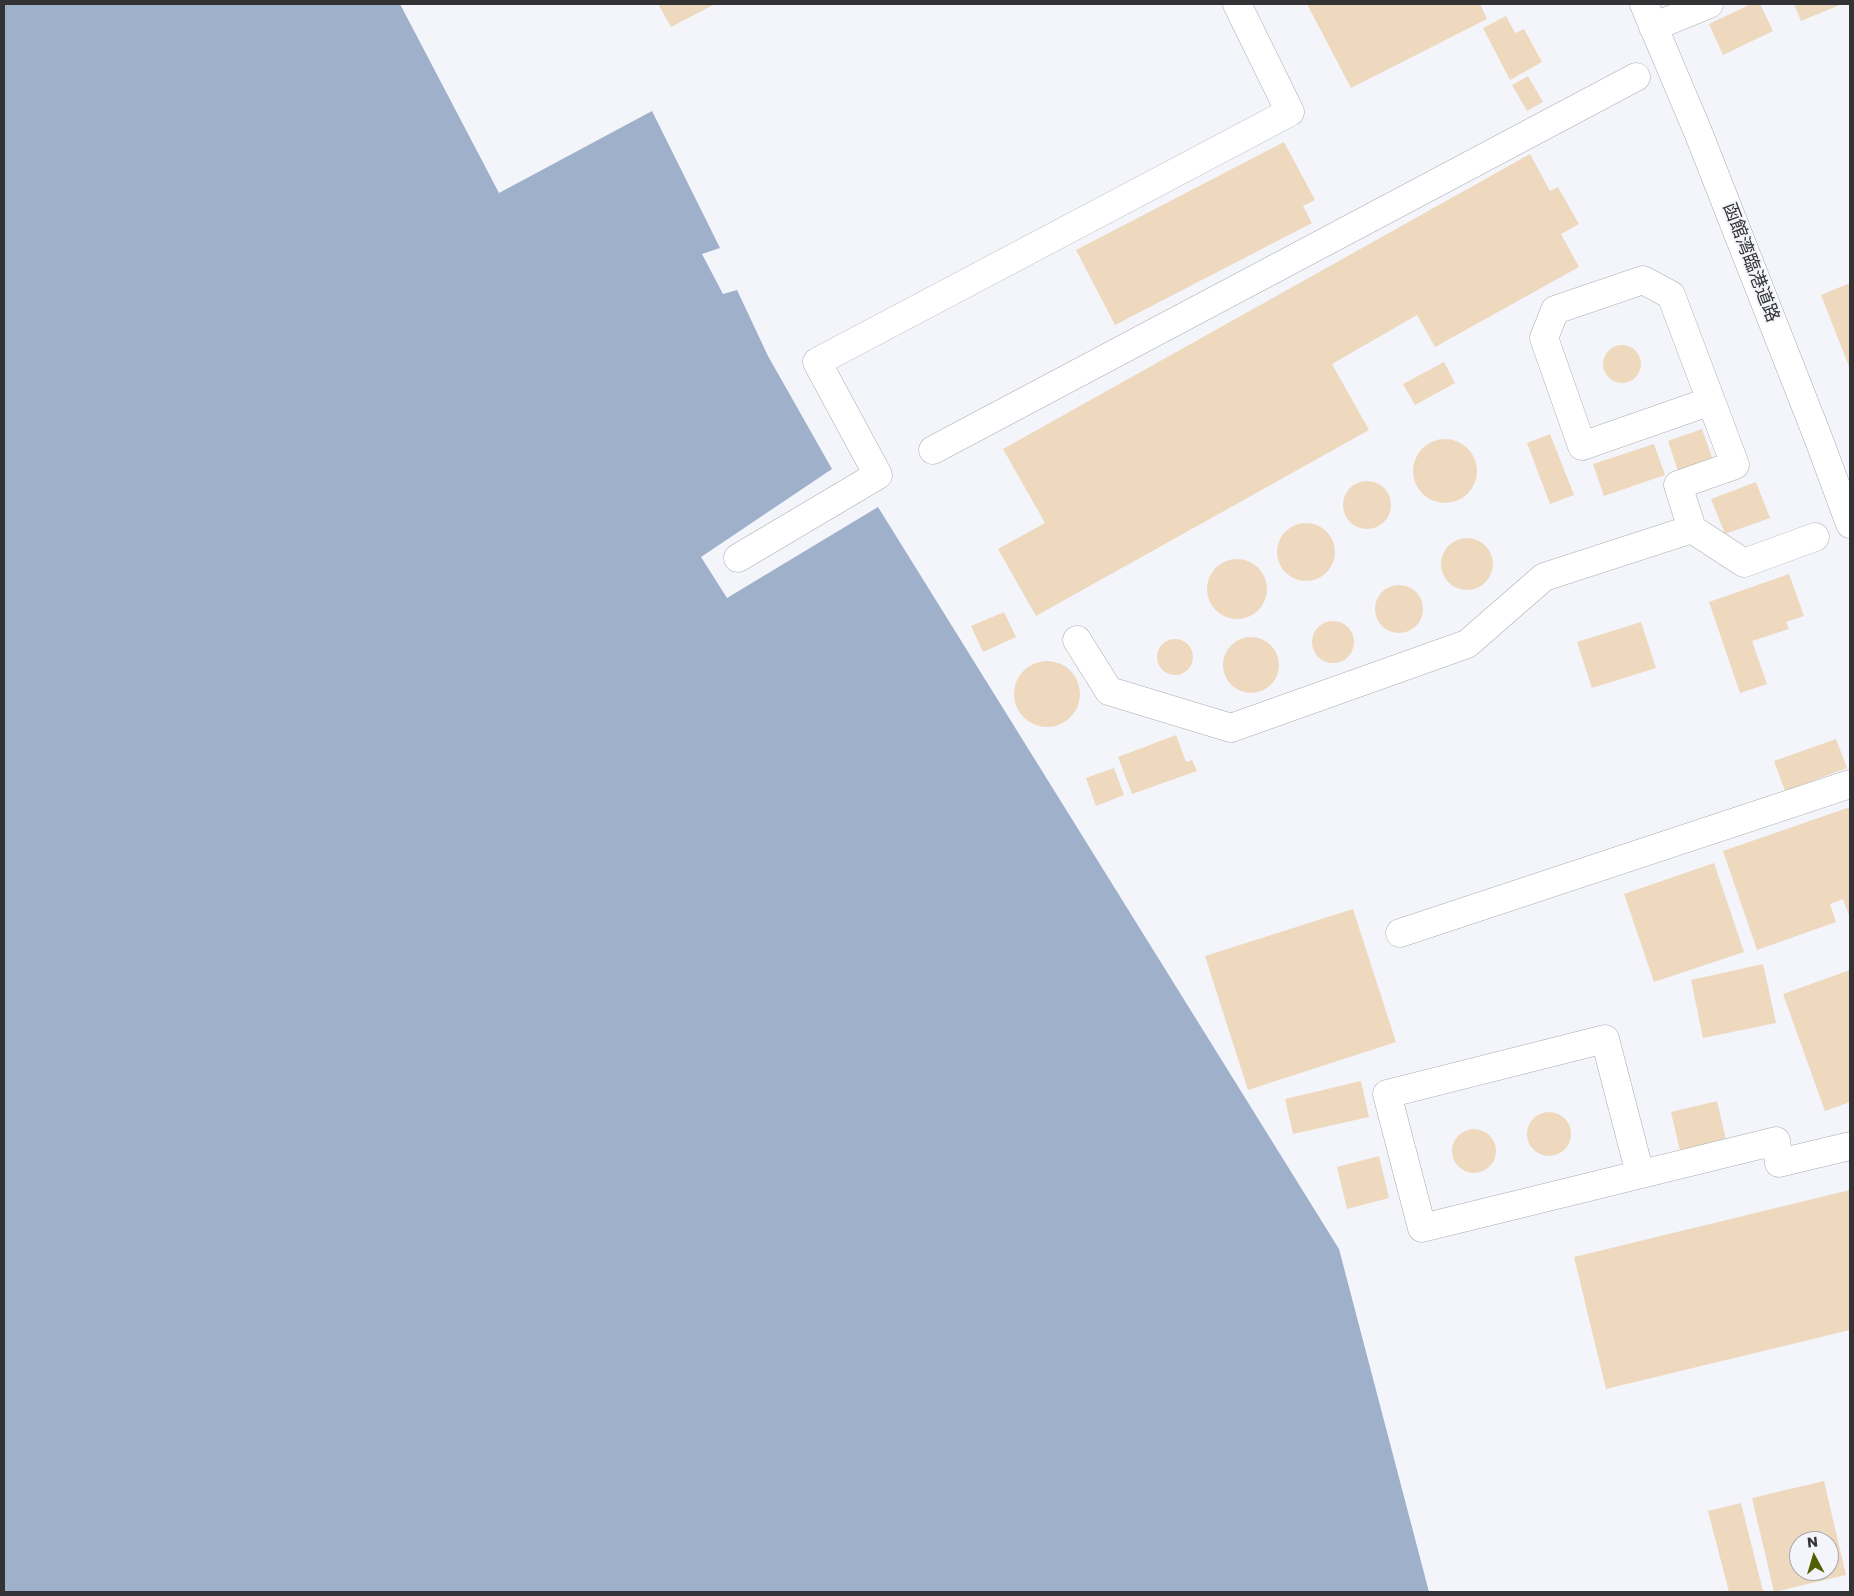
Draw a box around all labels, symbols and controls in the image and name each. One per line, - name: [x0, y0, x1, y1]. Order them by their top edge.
- street label: 函館湾臨港道路: [1717, 200, 1783, 326]
- north arrow: [1789, 1531, 1839, 1581]
- text: N: [1806, 1532, 1819, 1553]

